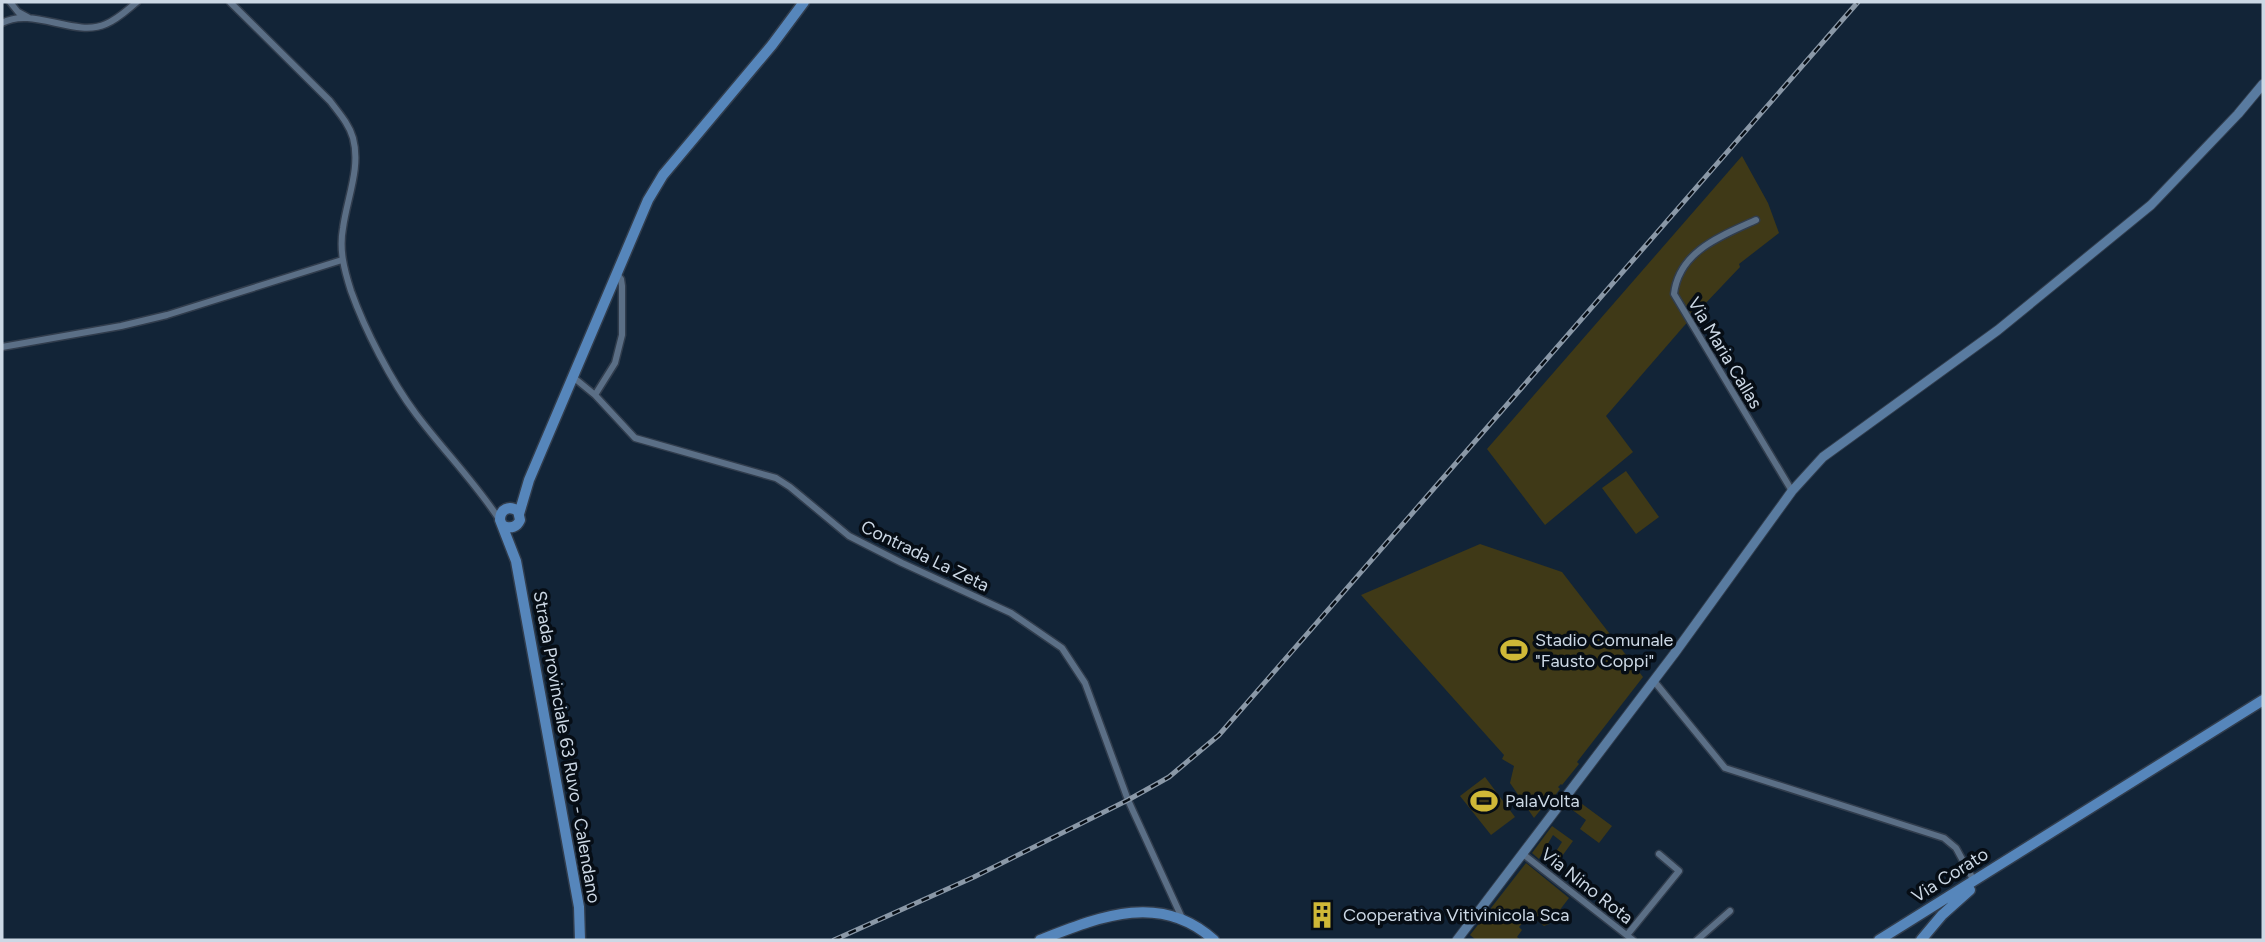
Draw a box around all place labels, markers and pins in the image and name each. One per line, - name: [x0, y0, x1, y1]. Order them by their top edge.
- place label: Stadio Comunale "Fausto Coppi": [1535, 629, 1674, 672]
- sports icon: Stadio Comunale "Fausto Coppi": [1499, 635, 1529, 665]
- sports icon: PalaVolta: [1469, 786, 1499, 816]
- place label: PalaVolta: [1505, 790, 1580, 812]
- building icon: Cooperativa Vitivinicola Sca: [1307, 900, 1337, 930]
- place label: Cooperativa Vitivinicola Sca: [1343, 904, 1569, 926]

